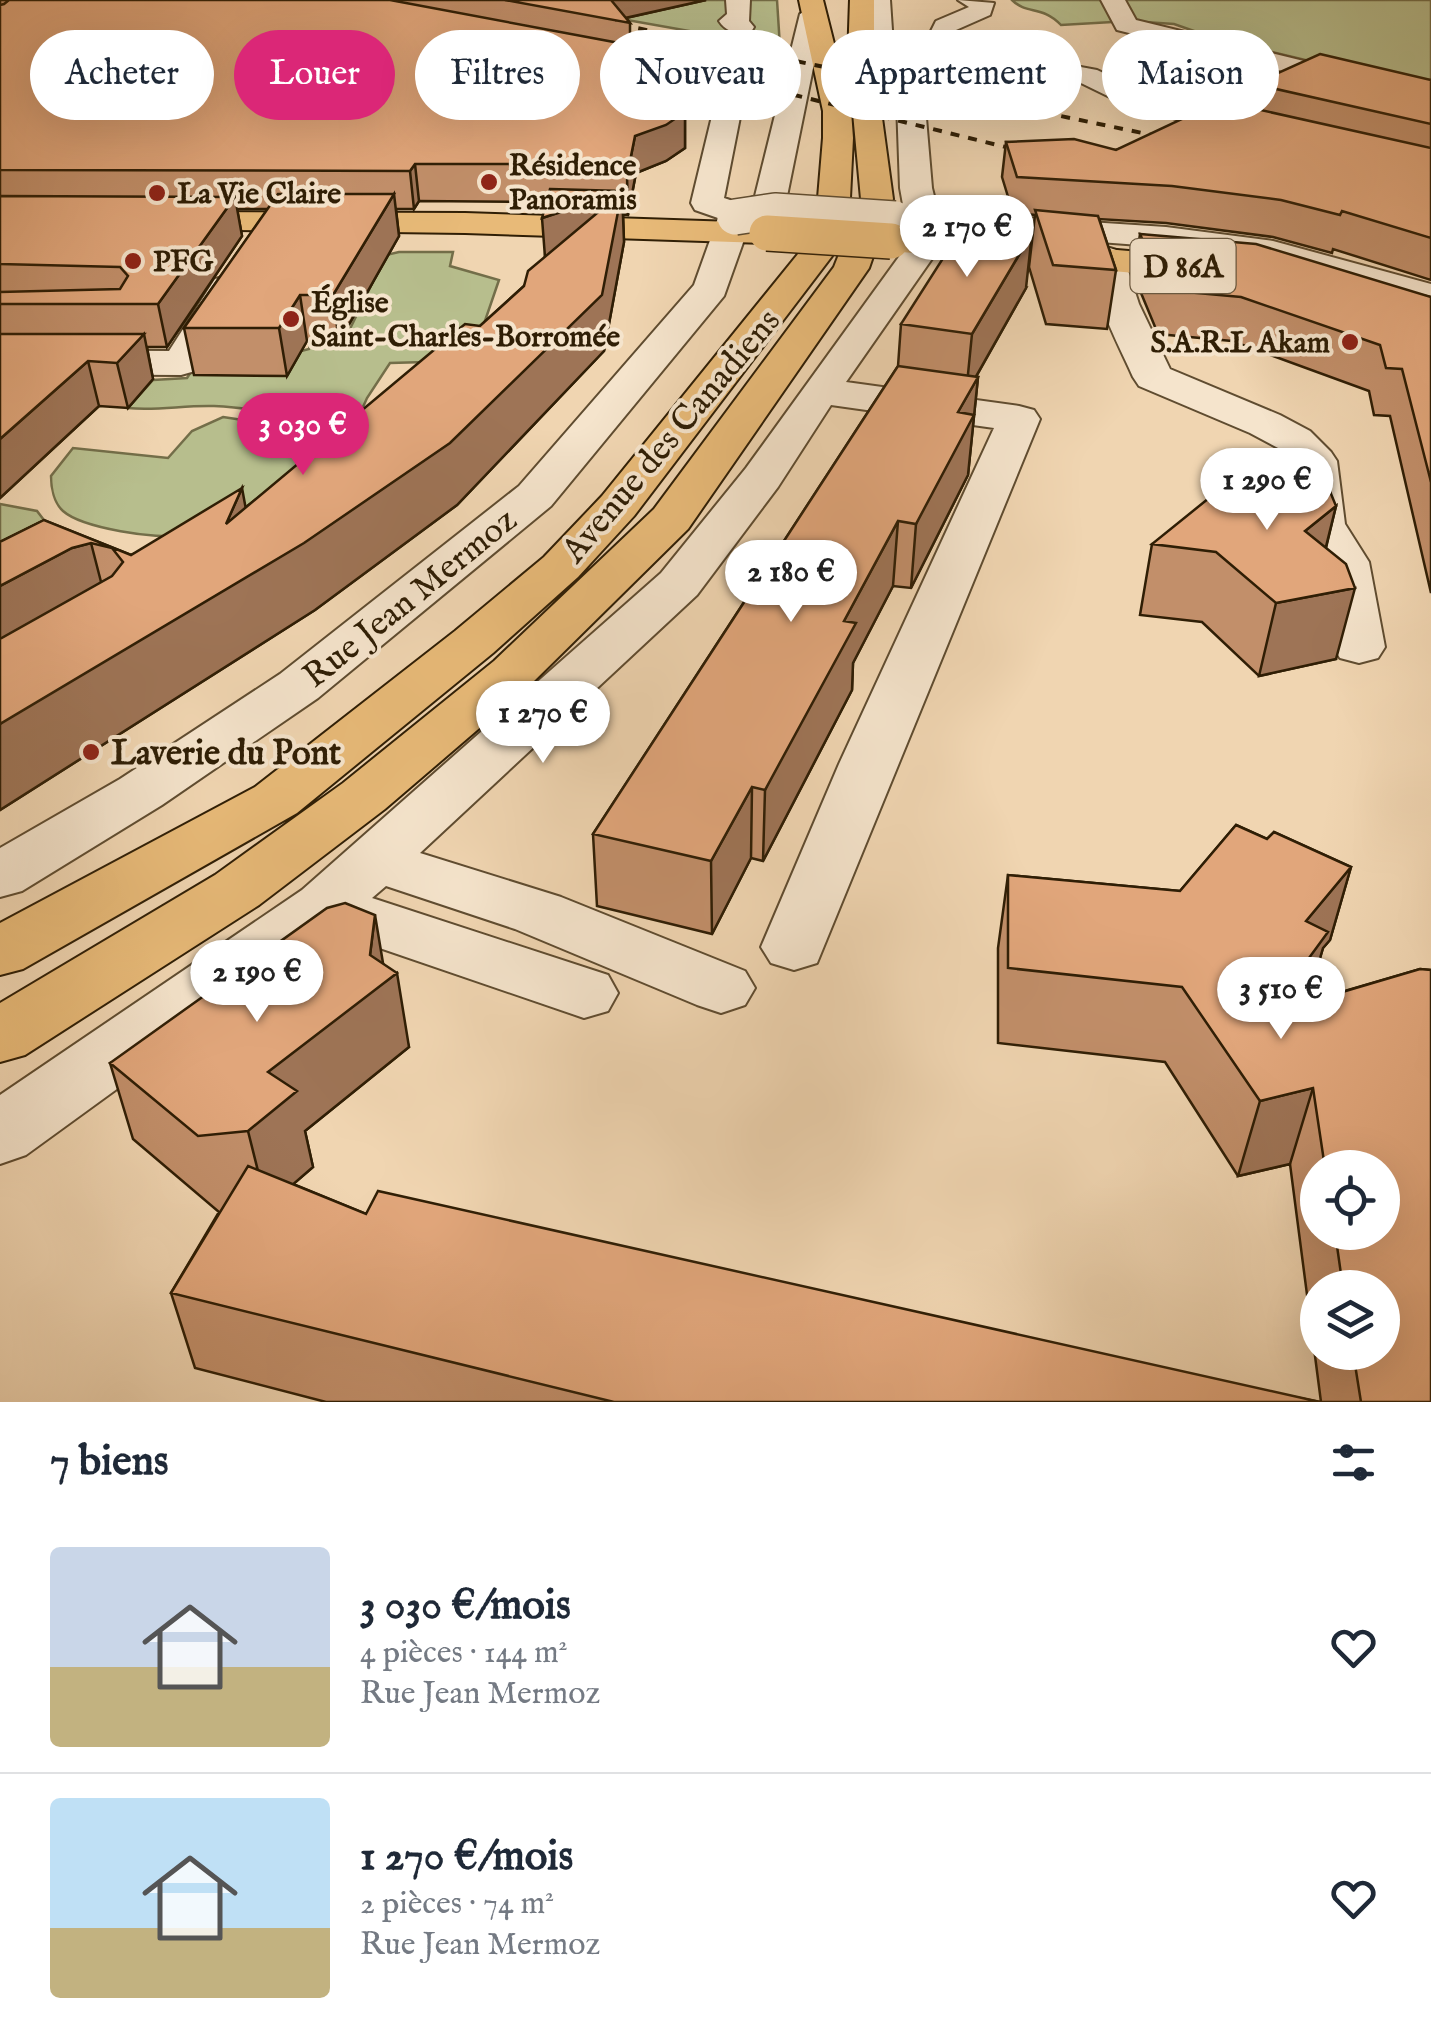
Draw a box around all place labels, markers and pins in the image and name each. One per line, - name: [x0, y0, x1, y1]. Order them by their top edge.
- place label: Résidence Panoramis: [509, 148, 637, 220]
- marker: Résidence Panoramis: [478, 171, 500, 193]
- place label: La Vie Claire: [177, 176, 341, 214]
- marker: La Vie Claire: [146, 182, 168, 204]
- pin: 2 170 €: [875, 195, 1059, 280]
- place label: PFG: [153, 244, 214, 282]
- marker: PFG: [122, 250, 144, 272]
- place label: Église Saint-Charles-Borromée: [311, 283, 620, 357]
- marker: Église Saint-Charles-Borromée: [280, 308, 302, 330]
- place label: S.A.R.L Akam: [1150, 325, 1330, 363]
- marker: S.A.R.L Akam: [1339, 331, 1361, 353]
- pin: 3 030 €: [211, 393, 395, 478]
- pin: 1 290 €: [1175, 448, 1359, 533]
- pin: 2 180 €: [699, 540, 883, 625]
- pin: 1 270 €: [451, 681, 635, 766]
- place label: Laverie du Pont: [111, 732, 341, 777]
- marker: Laverie du Pont: [80, 741, 102, 763]
- pin: 2 190 €: [165, 940, 349, 1025]
- pin: 3 510 €: [1189, 957, 1373, 1042]

